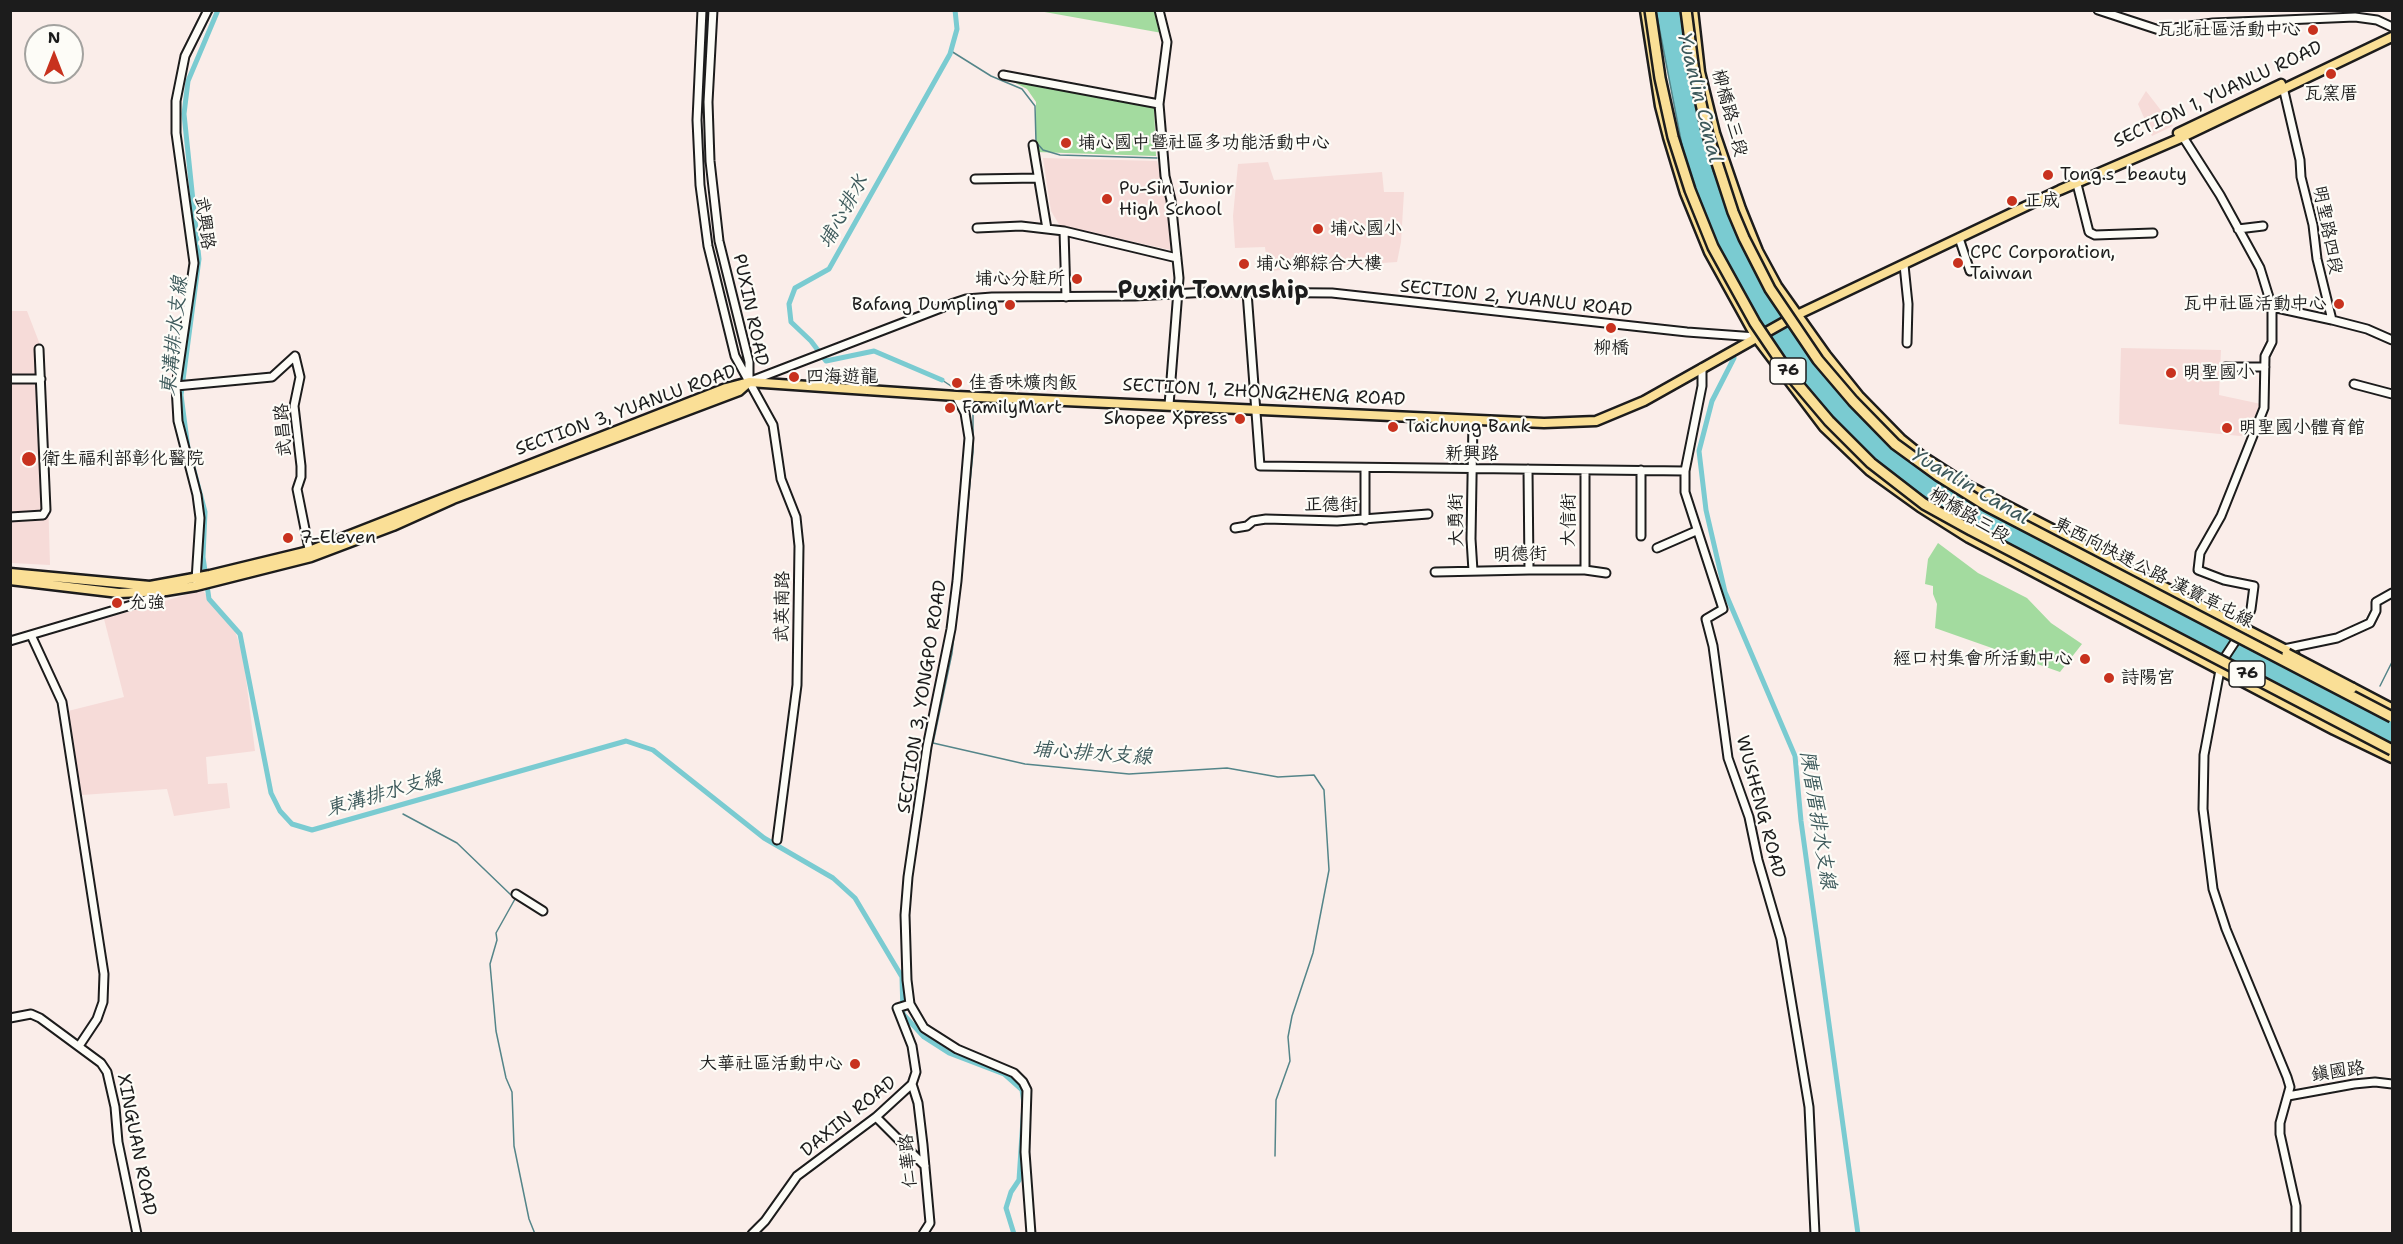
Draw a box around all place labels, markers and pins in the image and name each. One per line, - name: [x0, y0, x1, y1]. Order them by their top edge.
- place label: 瓦北社區活動中心: [2157, 19, 2301, 41]
- marker: 瓦北社區活動中心: [2306, 23, 2320, 37]
- marker: 瓦窯厝: [2324, 67, 2338, 81]
- place label: 瓦窯厝: [2304, 83, 2358, 105]
- place label: 埔心國中暨社區多功能活動中心: [1078, 132, 1330, 154]
- marker: 埔心國中暨社區多功能活動中心: [1059, 136, 1073, 150]
- place label: Tong.s_beauty: [2060, 164, 2187, 186]
- marker: Tong.s_beauty: [2041, 168, 2055, 182]
- place label: Pu-Sin Junior High School: [1119, 178, 1234, 220]
- place label: 正成: [2024, 190, 2060, 212]
- marker: Pu-Sin Junior High School: [1100, 192, 1114, 206]
- marker: 正成: [2005, 194, 2019, 208]
- place label: 埔心國小: [1330, 218, 1402, 240]
- marker: 埔心國小: [1311, 222, 1325, 236]
- place label: CPC Corporation, Taiwan: [1970, 242, 2115, 284]
- place label: 埔心鄉綜合大樓: [1256, 253, 1382, 275]
- marker: CPC Corporation, Taiwan: [1951, 256, 1965, 270]
- marker: 埔心鄉綜合大樓: [1237, 257, 1251, 271]
- place label: 埔心分駐所: [975, 268, 1065, 290]
- marker: 埔心分駐所: [1070, 272, 1084, 286]
- place label: 瓦中社區活動中心: [2183, 293, 2327, 315]
- place label: Bafang Dumpling: [852, 294, 998, 316]
- marker: 瓦中社區活動中心: [2332, 297, 2346, 311]
- marker: Bafang Dumpling: [1003, 298, 1017, 312]
- marker: 柳橋: [1604, 321, 1618, 335]
- place label: 柳橋: [1593, 337, 1629, 359]
- place label: 明聖國小: [2183, 362, 2255, 384]
- place label: 四海遊龍: [806, 366, 878, 388]
- marker: 明聖國小: [2164, 366, 2178, 380]
- marker: 四海遊龍: [787, 370, 801, 384]
- place label: 佳香味爌肉飯: [969, 372, 1077, 394]
- marker: 佳香味爌肉飯: [950, 376, 964, 390]
- place label: FamilyMart: [962, 397, 1062, 419]
- marker: FamilyMart: [943, 401, 957, 415]
- place label: Shopee Xpress: [1104, 408, 1228, 430]
- marker: Shopee Xpress: [1233, 412, 1247, 426]
- place label: Taichung Bank: [1405, 416, 1531, 438]
- place label: 明聖國小體育館: [2239, 417, 2365, 439]
- marker: Taichung Bank: [1386, 420, 1400, 434]
- marker: 明聖國小體育館: [2220, 421, 2234, 435]
- place label: 衛生福利部彰化醫院: [42, 448, 204, 470]
- marker: 衛生福利部彰化醫院: [20, 450, 38, 468]
- place label: 7-Eleven: [300, 527, 376, 549]
- marker: 7-Eleven: [281, 531, 295, 545]
- place label: 允強: [129, 592, 165, 614]
- marker: 允強: [110, 596, 124, 610]
- place label: 經口村集會所活動中心: [1893, 648, 2073, 670]
- marker: 經口村集會所活動中心: [2078, 652, 2092, 666]
- place label: 詩陽宮: [2121, 667, 2175, 689]
- marker: 詩陽宮: [2102, 671, 2116, 685]
- place label: 大華社區活動中心: [699, 1053, 843, 1075]
- marker: 大華社區活動中心: [848, 1057, 862, 1071]

